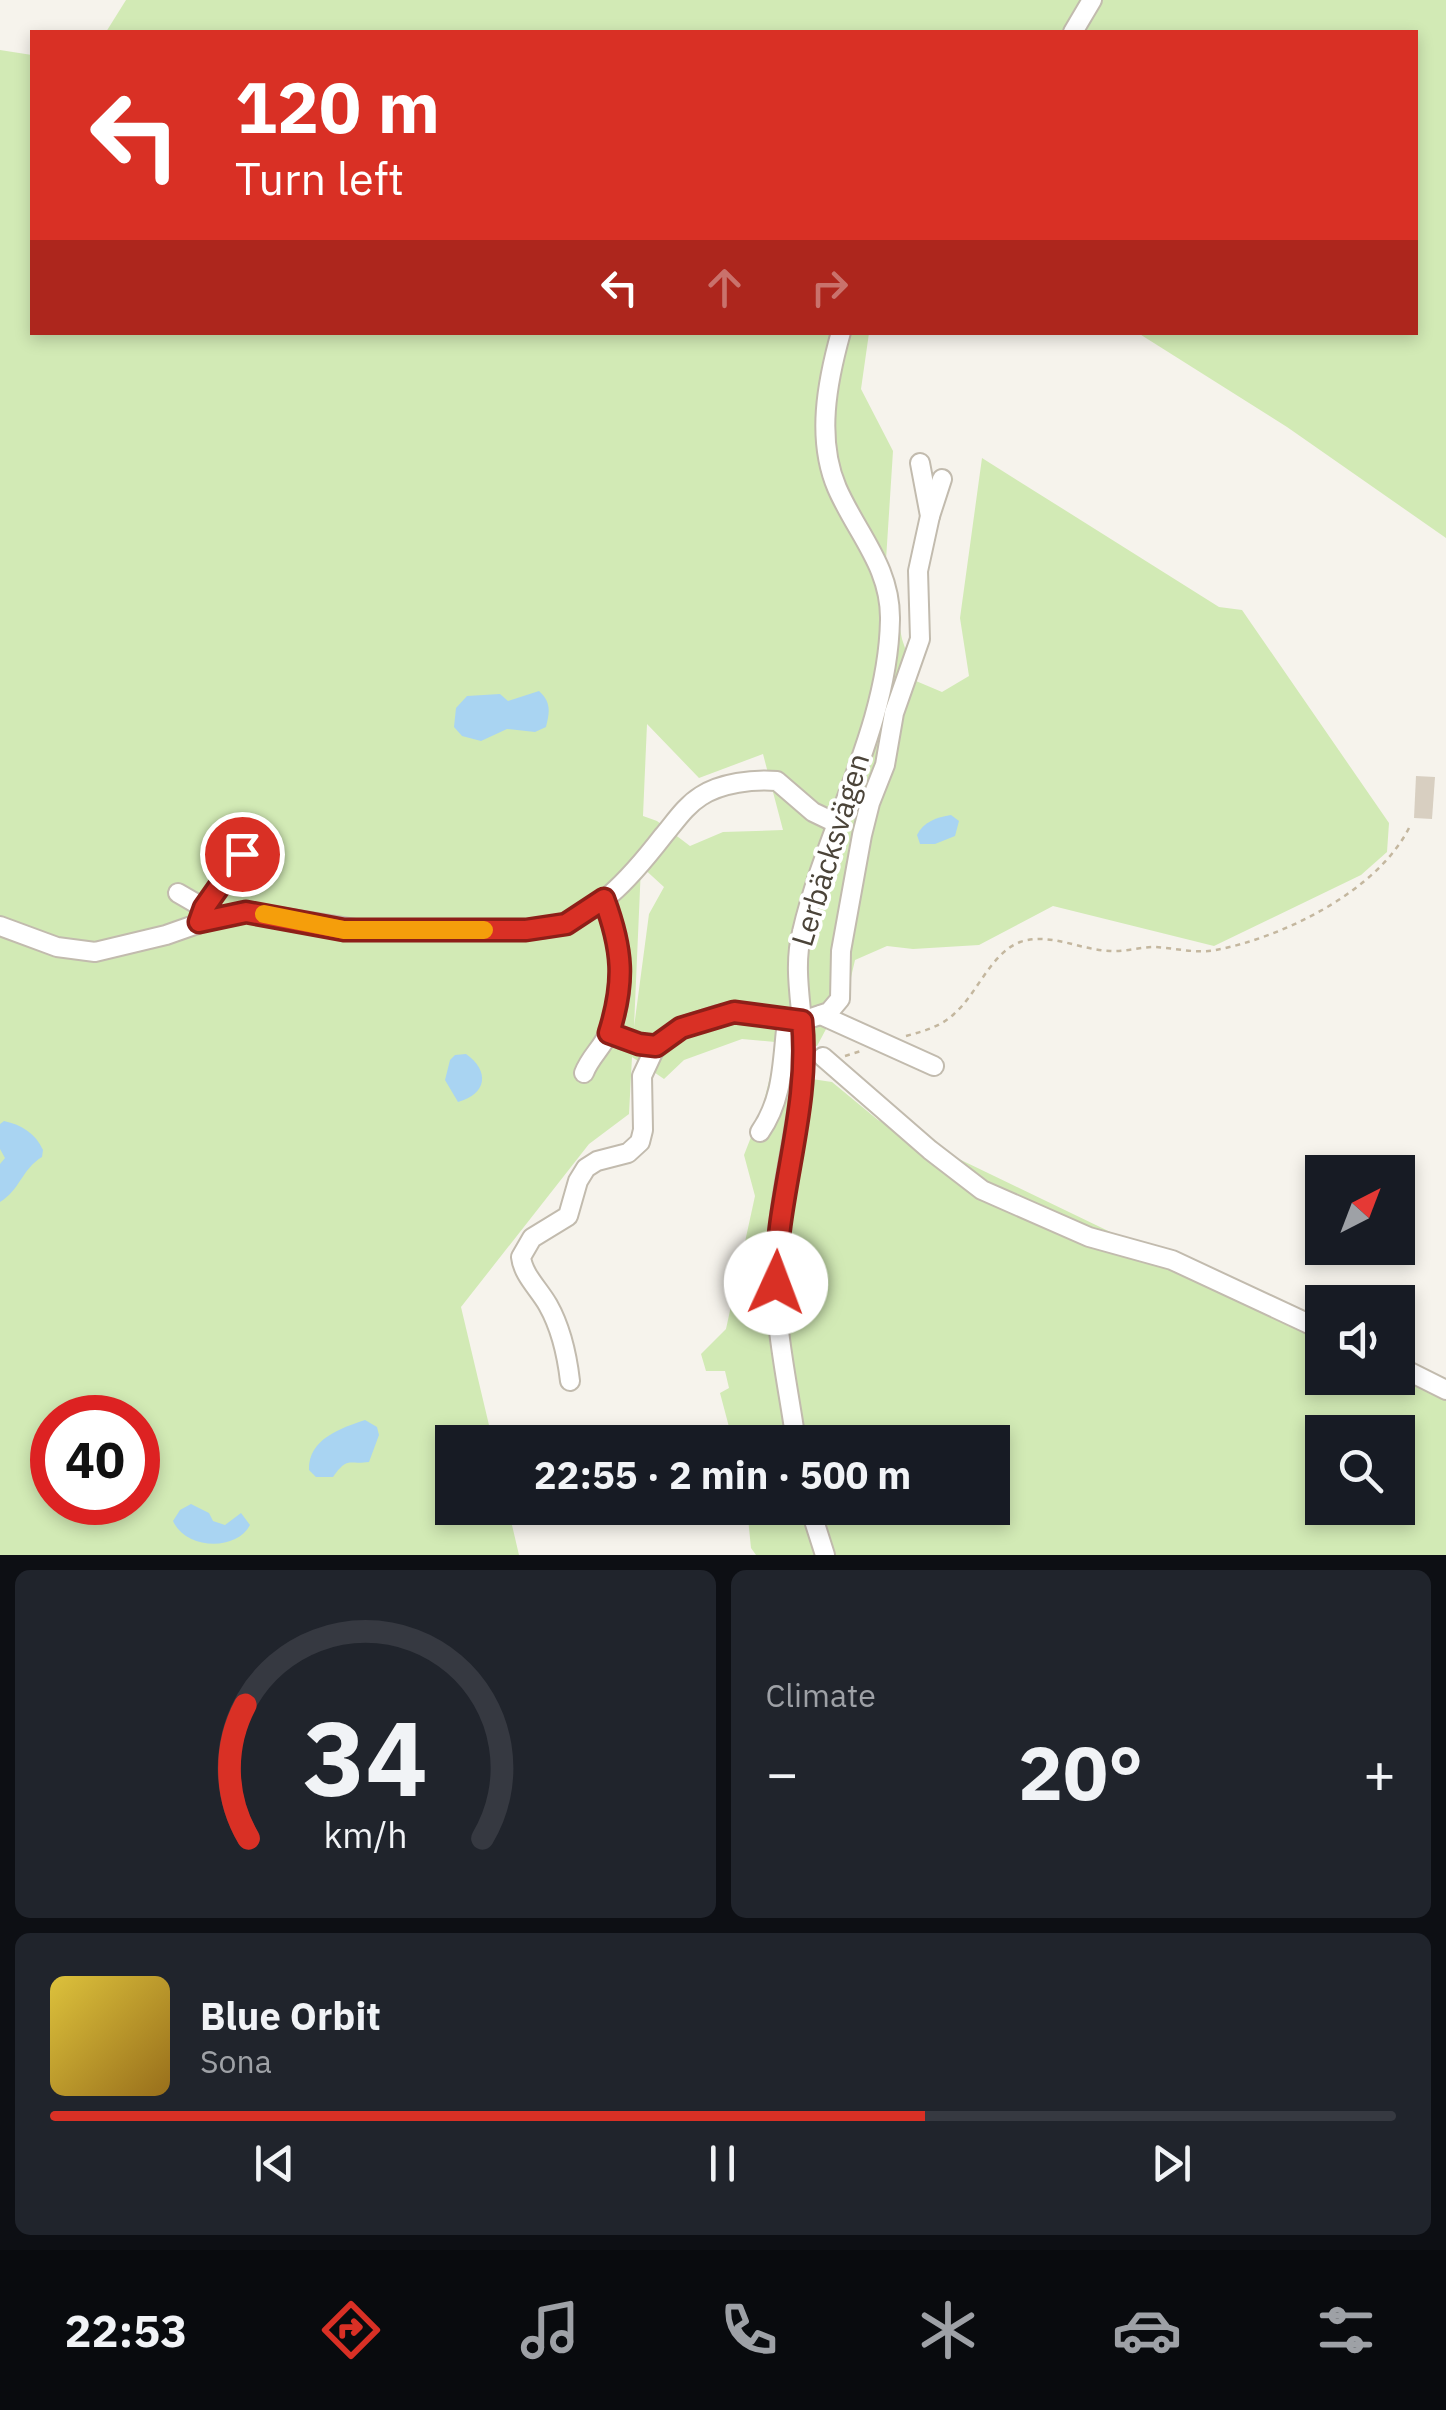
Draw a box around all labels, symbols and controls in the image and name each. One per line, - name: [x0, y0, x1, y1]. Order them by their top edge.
- text: 120 m: [235, 61, 440, 152]
- icon: left: [70, 70, 200, 200]
- text: Turn left: [235, 149, 404, 207]
- icon: left: [592, 260, 647, 315]
- icon: ahead: [697, 260, 752, 315]
- icon: right: [802, 260, 857, 315]
- street label: Lerbäcksvägen: [782, 748, 877, 951]
- pin: [200, 812, 285, 897]
- icon: arrive: [215, 827, 270, 882]
- north arrow: [1305, 1155, 1415, 1265]
- map controls: [1305, 1155, 1415, 1525]
- position arrow: [724, 1231, 828, 1335]
- button: sound: [1305, 1285, 1415, 1395]
- speed limit sign: 40: [30, 1395, 160, 1525]
- button: search: [1305, 1415, 1415, 1525]
- text: 22:55 · 2 min · 500 m: [534, 1450, 911, 1499]
- text: Climate: [766, 1674, 876, 1716]
- text: 34: [303, 1689, 428, 1825]
- text: 20°: [1018, 1723, 1143, 1821]
- text: −: [766, 1737, 799, 1808]
- text: +: [1363, 1737, 1396, 1808]
- text: km/h: [323, 1811, 407, 1858]
- text: Blue Orbit: [200, 1991, 381, 2040]
- text: Sona: [200, 2040, 272, 2082]
- icon: previous: [247, 2136, 302, 2191]
- icon: pause: [695, 2136, 750, 2191]
- icon: next: [1144, 2136, 1199, 2191]
- icon: directions: [316, 2295, 386, 2365]
- icon: music: [515, 2295, 585, 2365]
- icon: phone: [714, 2295, 784, 2365]
- icon: climate: [913, 2295, 983, 2365]
- icon: car: [1112, 2295, 1182, 2365]
- icon: filters: [1311, 2295, 1381, 2365]
- text: 22:53: [65, 2301, 187, 2359]

